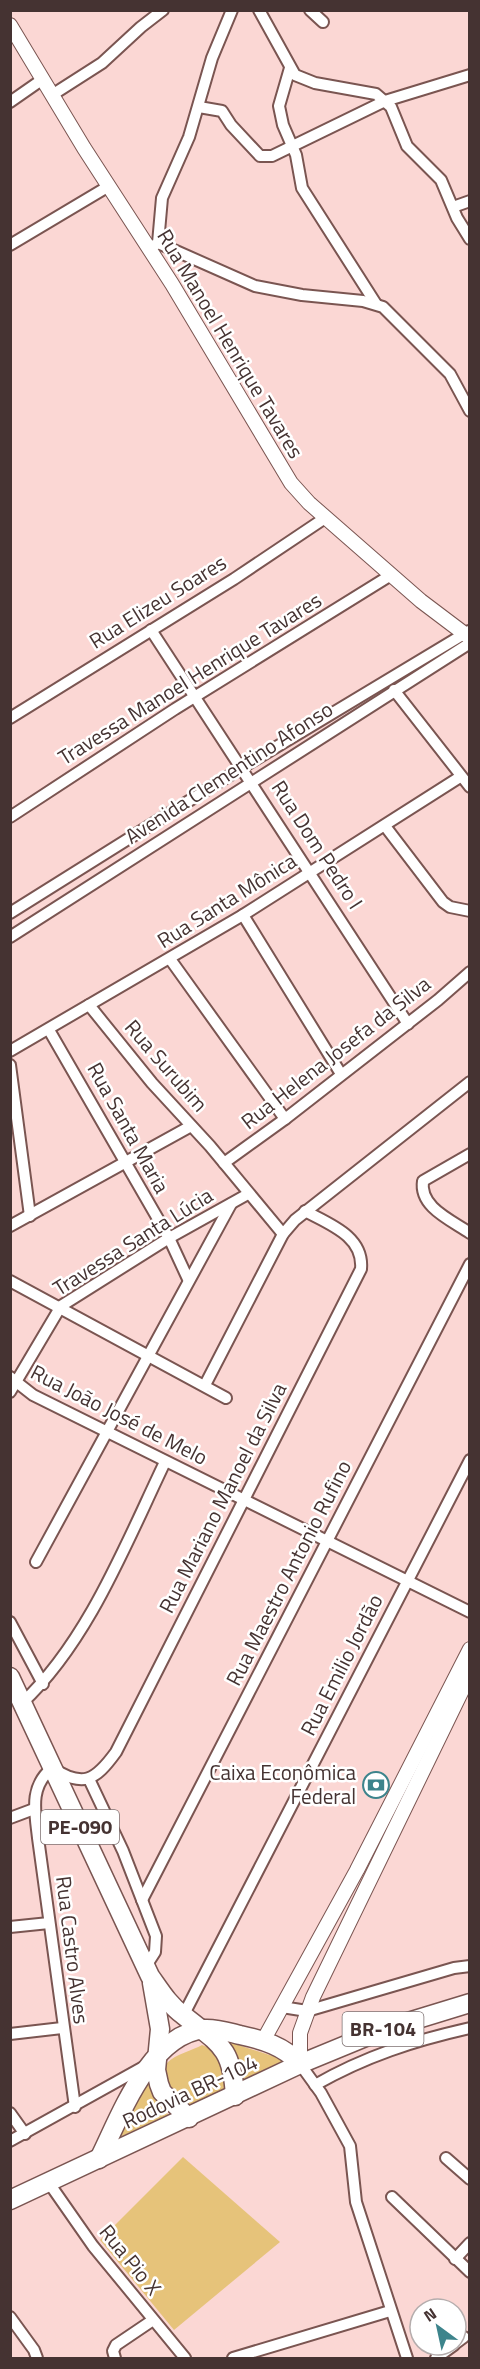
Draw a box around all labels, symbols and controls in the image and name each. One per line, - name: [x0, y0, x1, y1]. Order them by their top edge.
- street label: Rua Manoel Henrique Tavares: [150, 223, 312, 464]
- street label: Rua Elizeu Soares: [83, 546, 232, 656]
- street label: Travessa Manoel Henrique Tavares: [51, 584, 327, 773]
- street label: Avenida Clementino Afonso: [118, 693, 339, 852]
- street label: Rua Dom Pedro I: [264, 774, 372, 915]
- street label: Rua Santa Mônica: [151, 844, 303, 956]
- street label: Rua Helena Josefa da Silva: [234, 968, 437, 1136]
- street label: Rua Surubim: [118, 1012, 216, 1119]
- street label: Rua Santa Maria: [80, 1056, 178, 1199]
- street label: Travessa Santa Lúcia: [46, 1179, 219, 1303]
- street label: Rua João José de Melo: [25, 1356, 214, 1473]
- street label: Rua Mariano Manoel da Silva: [150, 1376, 294, 1618]
- street label: Rua Maestro Antonio Rufino: [217, 1454, 359, 1691]
- street label: Rua Emilio Jordão: [292, 1588, 391, 1741]
- place label: Caixa Econômica Federal: [209, 1756, 356, 1812]
- bank icon: Caixa Econômica Federal: [361, 1770, 391, 1800]
- road number: PE-090: [41, 1810, 119, 1844]
- street label: Rua Castro Alves: [48, 1874, 98, 2026]
- road number: BR-104: [342, 2012, 424, 2046]
- street label: Rodovia BR-104: [117, 2046, 262, 2136]
- street label: Rua Pio X: [92, 2217, 170, 2302]
- north arrow: [408, 2297, 468, 2357]
- text: N: [419, 2301, 441, 2328]

